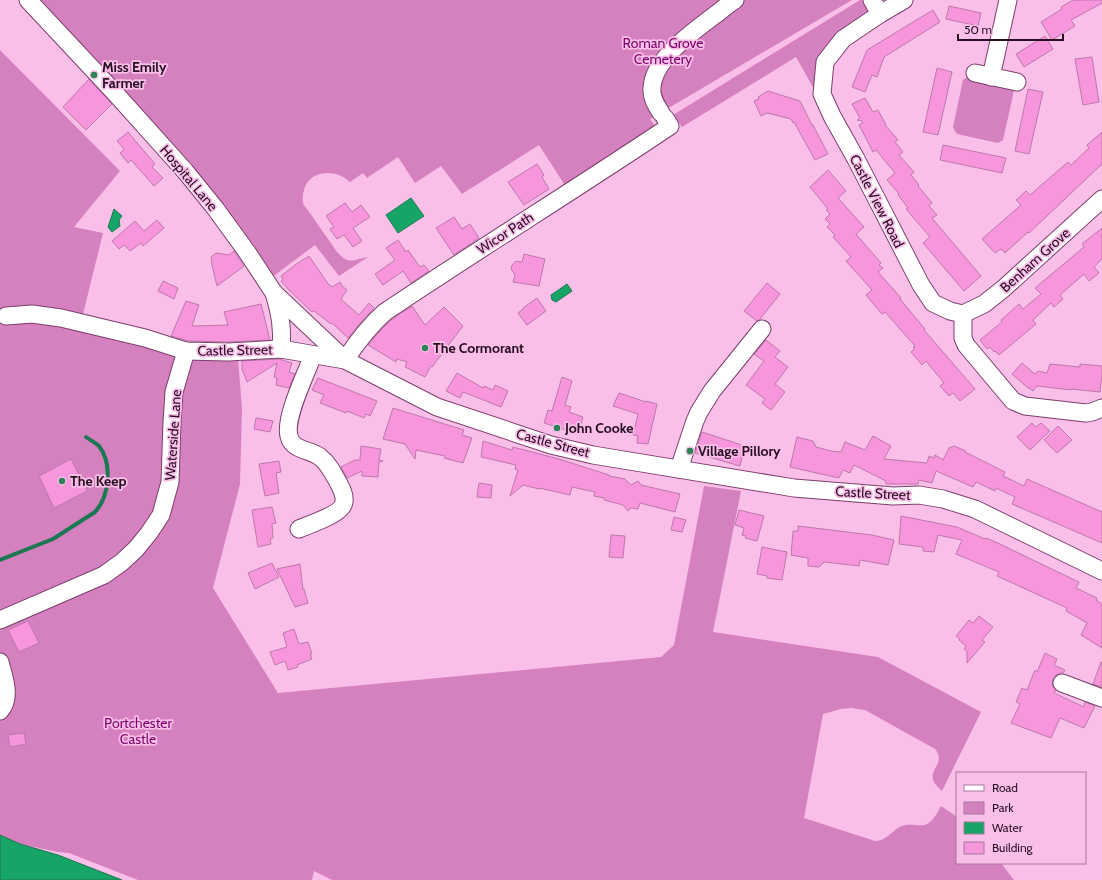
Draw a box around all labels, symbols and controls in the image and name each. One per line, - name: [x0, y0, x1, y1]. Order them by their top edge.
- scale bar: [958, 16, 1063, 42]
- text: 50 m: [964, 22, 992, 37]
- park label: Roman Grove Cemetery: [623, 34, 703, 68]
- place label: Miss Emily Farmer: [102, 58, 167, 92]
- marker: Miss Emily Farmer: [89, 70, 99, 80]
- street label: Hospital Lane: [156, 141, 222, 215]
- street label: Castle View Road: [846, 151, 908, 251]
- street label: Wicor Path: [473, 208, 537, 258]
- street label: Benham Grove: [996, 224, 1074, 296]
- place label: The Cormorant: [433, 339, 524, 357]
- street label: Castle Street: [197, 340, 273, 360]
- marker: The Cormorant: [420, 343, 430, 353]
- street label: Waterside Lane: [161, 389, 185, 481]
- place label: John Cooke: [564, 419, 633, 437]
- marker: John Cooke: [552, 423, 562, 433]
- street label: Castle Street: [514, 425, 592, 462]
- place label: Village Pillory: [698, 442, 781, 460]
- marker: Village Pillory: [685, 446, 695, 456]
- place label: The Keep: [70, 472, 126, 490]
- marker: The Keep: [57, 476, 67, 486]
- street label: Castle Street: [835, 482, 911, 504]
- park label: Portchester Castle: [104, 714, 172, 748]
- legend: [956, 772, 1086, 864]
- text: Road: [992, 780, 1018, 795]
- text: Park: [992, 800, 1014, 815]
- text: Water: [992, 820, 1023, 835]
- text: Building: [992, 840, 1034, 855]

